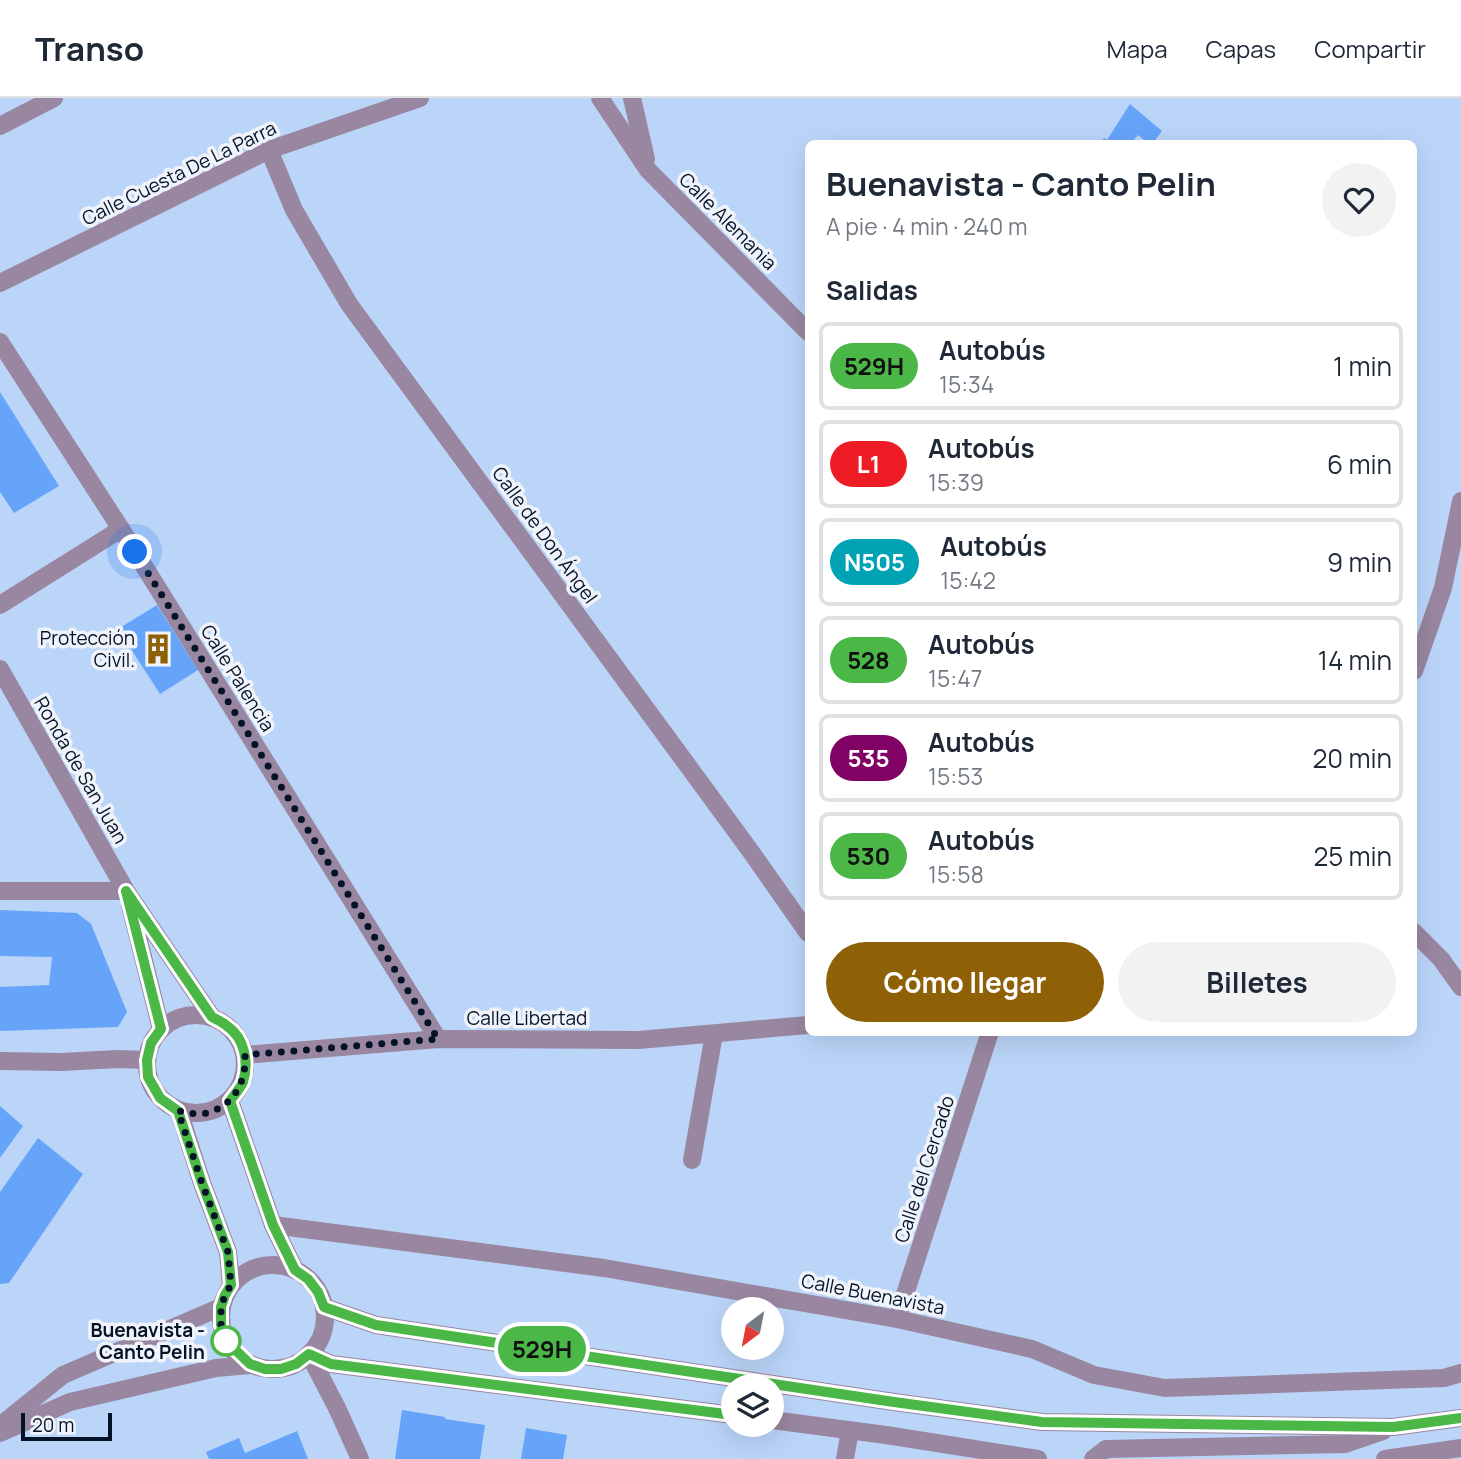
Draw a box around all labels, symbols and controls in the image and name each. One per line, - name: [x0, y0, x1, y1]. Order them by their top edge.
- text: Transo: [35, 26, 144, 71]
- text: Mapa: [1107, 32, 1168, 65]
- text: Capas: [1206, 32, 1276, 65]
- text: Compartir: [1314, 32, 1426, 65]
- street label: Calle Cuesta De La Parra: [78, 115, 280, 231]
- text: Buenavista - Canto Pelin: [826, 161, 1216, 206]
- button: heart: [1322, 163, 1396, 237]
- street label: Calle Alemania: [673, 166, 783, 276]
- text: A pie · 4 min · 240 m: [826, 210, 1027, 242]
- text: Salidas: [826, 272, 918, 308]
- text: Autobús: [939, 332, 1046, 368]
- text: 1 min: [1333, 348, 1392, 384]
- text: 529H: [844, 349, 904, 382]
- text: 15:34: [939, 368, 994, 400]
- text: Autobús: [928, 430, 1035, 466]
- text: 6 min: [1327, 446, 1392, 482]
- text: L1: [857, 447, 880, 480]
- street label: Calle de Don Ángel: [486, 461, 604, 609]
- text: 15:39: [928, 466, 984, 498]
- text: Autobús: [940, 528, 1047, 564]
- your location: [117, 534, 152, 569]
- text: 9 min: [1327, 544, 1392, 580]
- text: N505: [844, 545, 905, 578]
- text: 15:42: [940, 564, 996, 596]
- street label: Calle Palencia: [195, 620, 281, 736]
- place label: Protección Civil.: [40, 625, 135, 673]
- text: Autobús: [928, 626, 1035, 662]
- building icon: Protección Civil.: [141, 632, 175, 666]
- text: 14 min: [1318, 642, 1392, 678]
- text: 528: [847, 643, 890, 676]
- text: 15:47: [928, 662, 982, 694]
- street label: Ronda de San Juan: [28, 692, 134, 848]
- text: Autobús: [928, 724, 1035, 760]
- text: 20 min: [1313, 740, 1392, 776]
- text: 535: [847, 741, 890, 774]
- text: 15:53: [928, 760, 983, 792]
- text: Autobús: [928, 822, 1035, 858]
- text: 25 min: [1313, 838, 1392, 874]
- text: 530: [847, 839, 890, 872]
- text: 15:58: [928, 858, 984, 890]
- button: Cómo llegar: [826, 942, 1104, 1022]
- button: Billetes: [1118, 942, 1396, 1022]
- street label: Calle Libertad: [467, 1005, 587, 1031]
- street label: Calle del Cercado: [888, 1092, 960, 1246]
- street label: Calle Buenavista: [799, 1267, 947, 1321]
- north arrow: [721, 1297, 784, 1360]
- map controls: [721, 1297, 784, 1437]
- place label: Buenavista - Canto Pelin: [90, 1317, 205, 1365]
- marker: Buenavista - Canto Pelin: [211, 1326, 241, 1356]
- line badge: 529H: [493, 1326, 591, 1372]
- text: 529H: [512, 1332, 572, 1365]
- button: layers: [721, 1374, 784, 1437]
- scale bar: [21, 1410, 112, 1442]
- text: 20 m: [32, 1412, 74, 1438]

